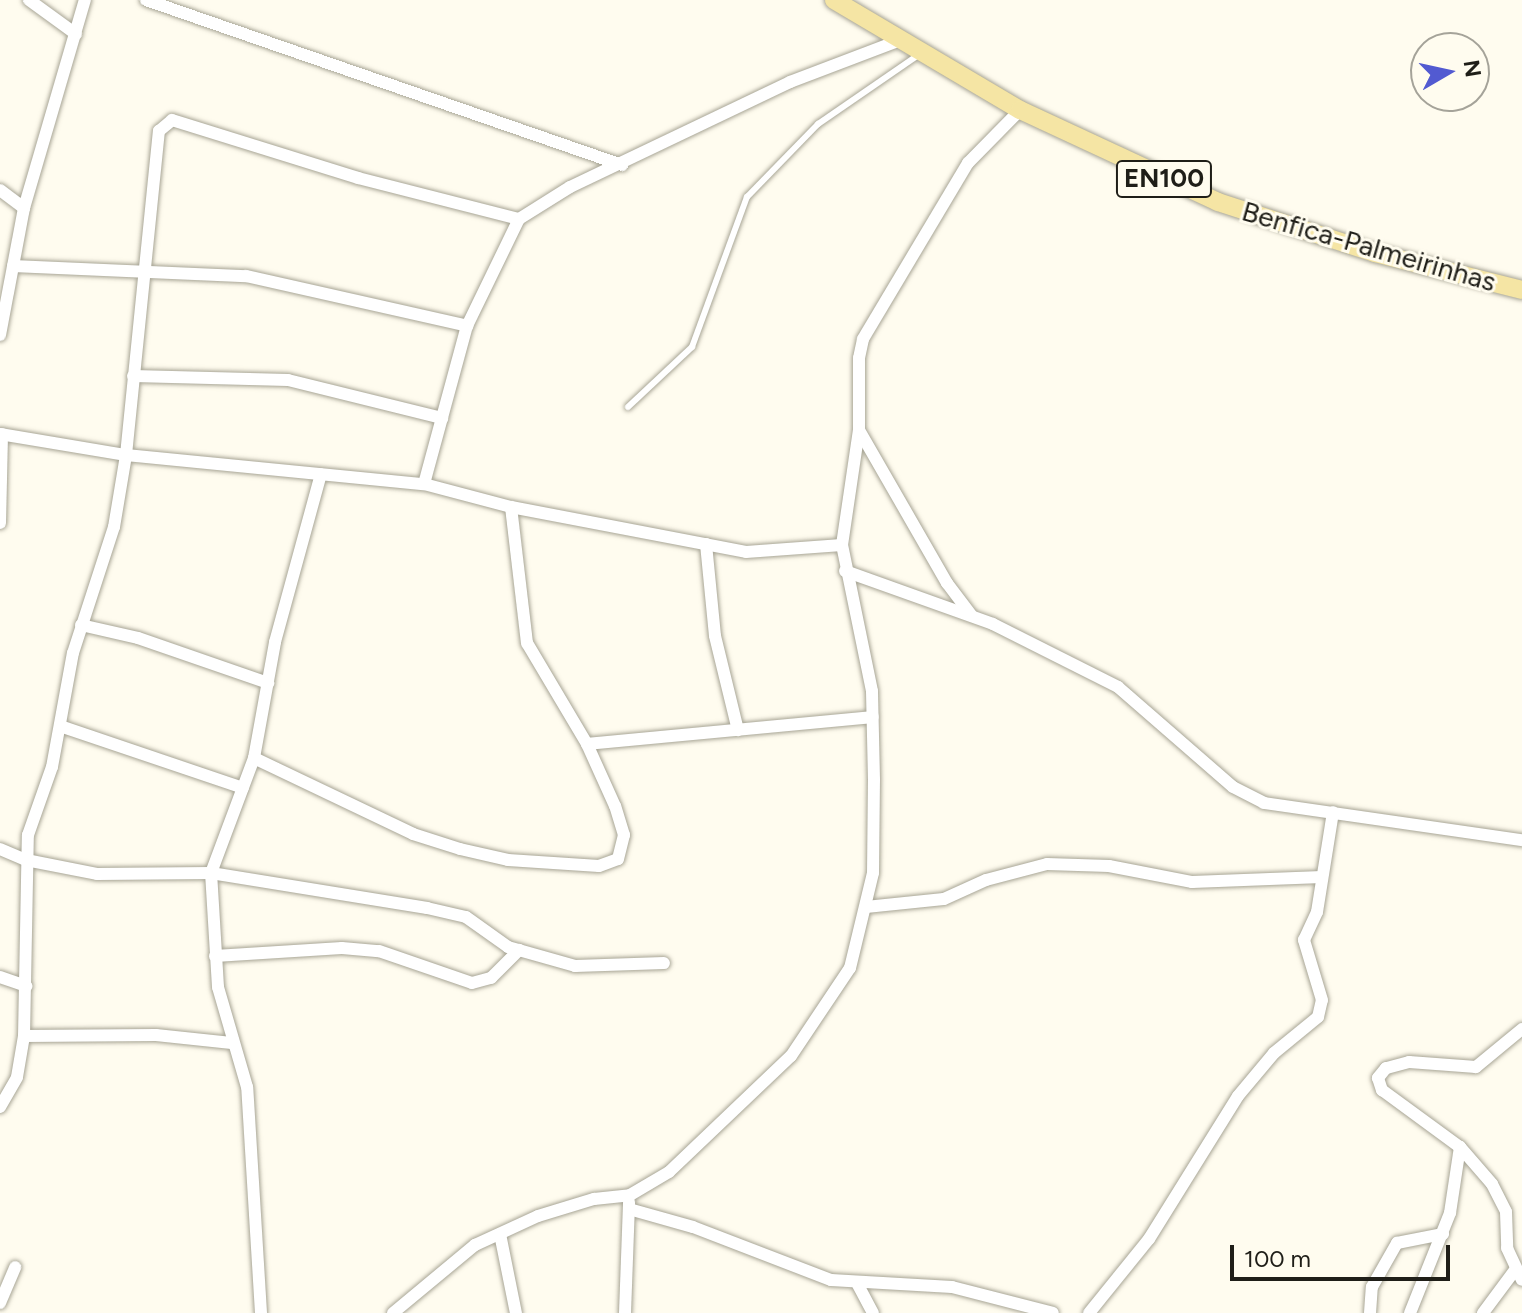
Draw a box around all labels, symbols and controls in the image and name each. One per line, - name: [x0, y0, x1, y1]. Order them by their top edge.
- north arrow: [1410, 32, 1490, 112]
- text: N: [1458, 58, 1487, 79]
- road number: EN100: [1114, 157, 1214, 201]
- street label: Benfica-Palmeirinhas: [1238, 194, 1500, 298]
- scale bar: [1234, 1229, 1454, 1279]
- text: 100 m: [1244, 1244, 1311, 1273]

